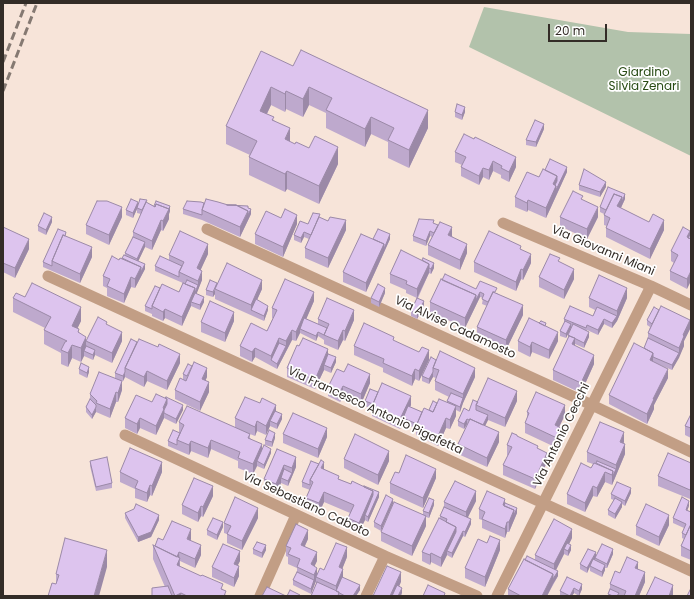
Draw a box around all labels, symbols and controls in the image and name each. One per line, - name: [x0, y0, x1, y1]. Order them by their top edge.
- scale bar: [550, 16, 609, 42]
- text: 20 m: [555, 22, 585, 39]
- park label: Giardino Silvia Zenari: [608, 66, 680, 94]
- street label: Via Giovanni Miani: [549, 223, 657, 279]
- street label: Via Alvise Cadamosto: [392, 294, 518, 362]
- street label: Via Francesco Antonio Pigafetta: [285, 364, 465, 458]
- street label: Via Antonio Cecchi: [531, 381, 593, 489]
- street label: Via Sebastiano Caboto: [240, 469, 372, 541]

